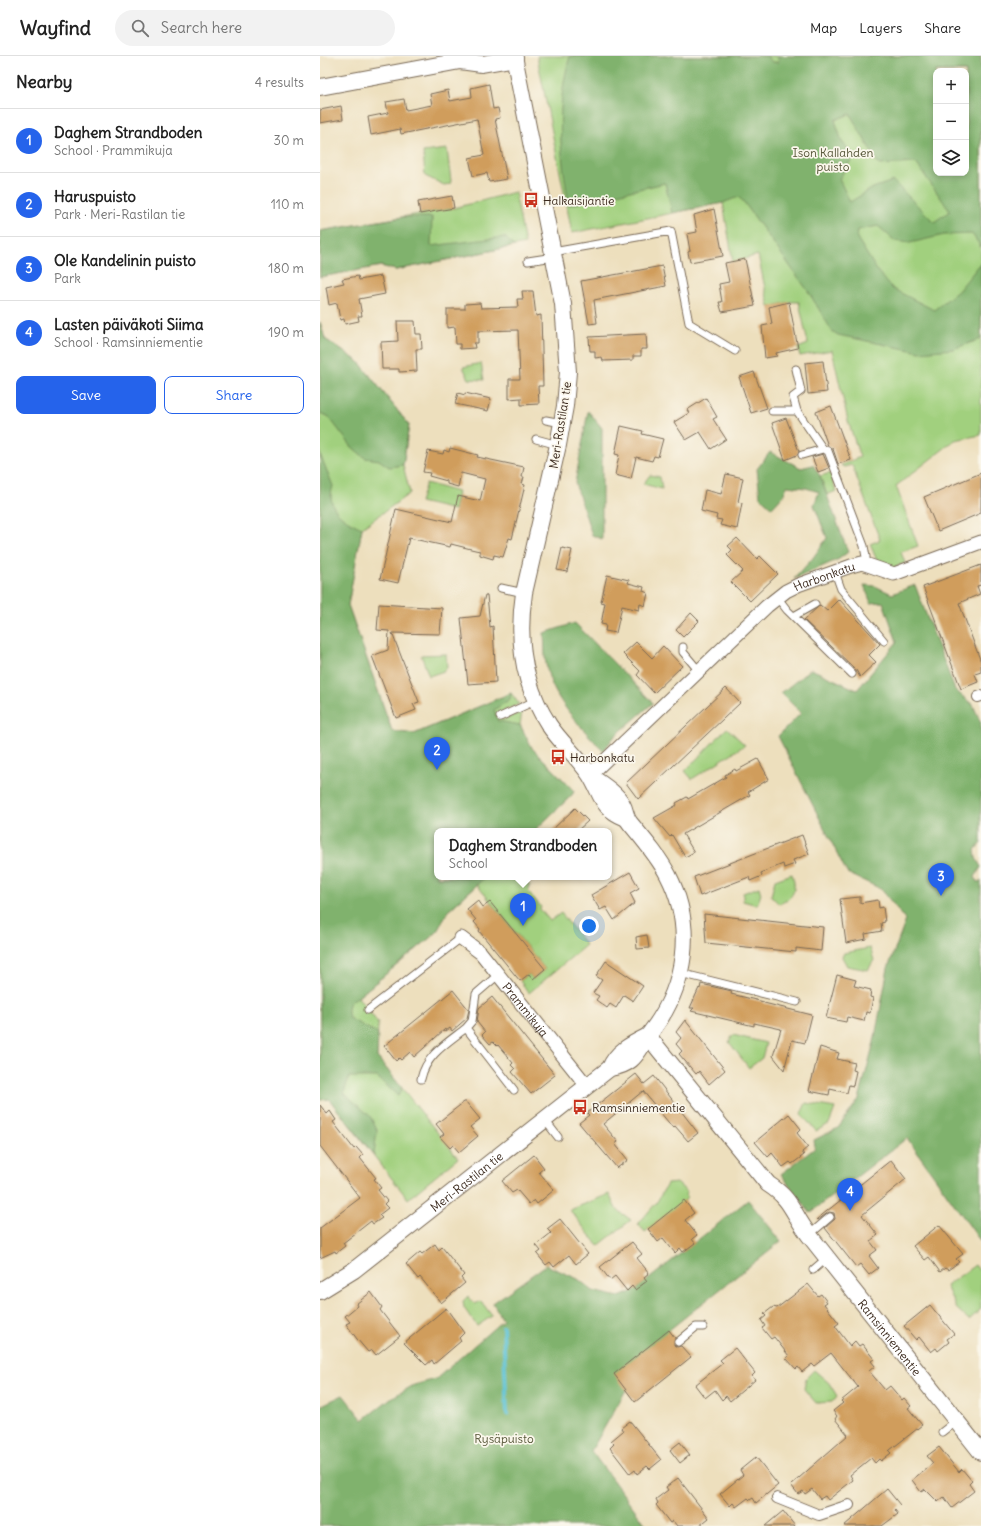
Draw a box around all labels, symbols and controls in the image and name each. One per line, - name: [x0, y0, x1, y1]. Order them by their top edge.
- search box: [115, 10, 395, 46]
- text: Wayfind: [20, 16, 91, 40]
- icon: search: [129, 17, 151, 39]
- text: Search here: [161, 18, 242, 37]
- text: Map: [810, 19, 837, 37]
- text: Layers: [859, 19, 902, 37]
- text: Share: [924, 19, 961, 37]
- map controls: [933, 68, 969, 176]
- button: +: [933, 68, 969, 104]
- text: Nearby: [16, 71, 72, 93]
- text: 4 results: [255, 74, 304, 91]
- button: −: [933, 104, 969, 140]
- text: Daghem Strandboden: [54, 123, 202, 142]
- text: 1: [26, 132, 32, 149]
- text: 30 m: [274, 132, 304, 149]
- button: layers: [933, 140, 969, 176]
- text: School · Prammikuja: [54, 142, 173, 159]
- park label: Ison Kallahden puisto: [793, 145, 874, 174]
- text: Haruspuisto: [54, 187, 136, 206]
- bus stop icon: Halkaisijantie: [522, 191, 540, 209]
- place label: Halkaisijantie: [543, 193, 614, 208]
- text: 2: [25, 196, 33, 213]
- text: 110 m: [271, 196, 304, 213]
- text: Park · Meri-Rastilan tie: [54, 206, 185, 223]
- text: Ole Kandelinin puisto: [54, 251, 196, 270]
- text: 3: [25, 260, 33, 277]
- text: 180 m: [268, 260, 304, 277]
- text: Park: [54, 270, 81, 287]
- text: Lasten päiväkoti Siima: [54, 315, 204, 334]
- text: 4: [25, 324, 33, 341]
- text: 190 m: [268, 324, 304, 341]
- text: School · Ramsinniementie: [54, 334, 203, 351]
- button: Save: [16, 376, 156, 414]
- button: Share: [164, 376, 304, 414]
- street label: Meri-Rastilan tie: [546, 380, 574, 470]
- street label: Harbonkatu: [790, 558, 857, 594]
- pin: 2: [424, 737, 450, 770]
- bus stop icon: Harbonkatu: [549, 748, 567, 766]
- place label: Harbonkatu: [570, 750, 635, 765]
- popup: [434, 828, 612, 880]
- text: Daghem Strandboden: [449, 836, 597, 855]
- text: School: [449, 855, 488, 872]
- pin: 3: [928, 863, 954, 896]
- pin: 1: [510, 893, 536, 926]
- your location: [579, 916, 599, 936]
- street label: Prammikuja: [500, 979, 552, 1040]
- bus stop icon: Ramsinniementie: [571, 1098, 589, 1116]
- place label: Ramsinniementie: [592, 1100, 685, 1115]
- street label: Meri-Rastilan tie: [427, 1148, 506, 1215]
- pin: 4: [837, 1178, 863, 1211]
- street label: Ramsinniementie: [855, 1296, 925, 1378]
- park label: Rysäpuisto: [474, 1431, 534, 1446]

